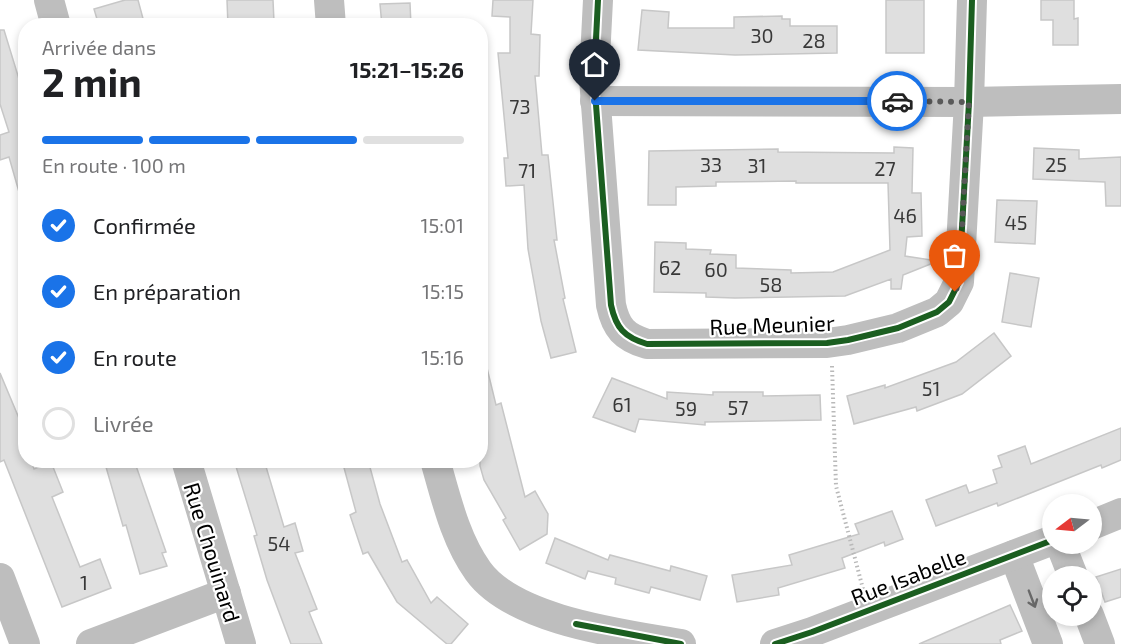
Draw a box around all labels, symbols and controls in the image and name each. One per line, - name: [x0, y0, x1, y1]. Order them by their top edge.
- house number: 30: [750, 23, 774, 47]
- house number: 28: [802, 28, 826, 52]
- text: Arrivée dans: [42, 35, 156, 59]
- pin: [569, 39, 620, 101]
- icon: home: [578, 48, 611, 81]
- text: 15:21–15:26: [350, 56, 464, 82]
- text: 2 min: [42, 58, 142, 105]
- courier: [867, 71, 927, 131]
- icon: car: [881, 85, 914, 118]
- house number: 73: [509, 94, 531, 118]
- house number: 33: [700, 152, 722, 176]
- house number: 25: [1045, 152, 1067, 176]
- text: En route · 100 m: [42, 153, 186, 177]
- house number: 31: [747, 153, 767, 177]
- house number: 27: [874, 156, 896, 180]
- house number: 71: [518, 158, 536, 182]
- house number: 46: [893, 203, 917, 227]
- icon: check: [42, 209, 75, 242]
- house number: 45: [1004, 210, 1028, 234]
- text: Confirmée: [93, 212, 196, 238]
- text: 15:01: [421, 213, 464, 237]
- pin: [929, 230, 980, 292]
- icon: bag: [938, 239, 971, 272]
- house number: 62: [659, 255, 681, 279]
- house number: 60: [704, 257, 728, 281]
- house number: 58: [760, 272, 782, 296]
- icon: check: [42, 275, 75, 308]
- text: En préparation: [93, 278, 241, 304]
- text: 15:15: [422, 279, 464, 303]
- street label: Rue Meunier: [709, 309, 835, 339]
- icon: check: [42, 341, 75, 374]
- text: En route: [93, 344, 177, 370]
- text: 15:16: [421, 345, 464, 369]
- house number: 51: [922, 376, 940, 400]
- house number: 61: [612, 392, 632, 416]
- house number: 57: [728, 395, 748, 419]
- house number: 59: [675, 396, 697, 420]
- text: Livrée: [93, 410, 154, 436]
- street label: Rue Chouinard: [179, 479, 247, 625]
- north arrow: [1042, 494, 1102, 554]
- map controls: [1042, 494, 1102, 626]
- house number: 54: [267, 531, 291, 555]
- street label: Rue Isabelle: [847, 542, 969, 610]
- button: locate: [1042, 566, 1102, 626]
- house number: 1: [80, 570, 88, 594]
- one-way arrow: [1027, 590, 1038, 608]

